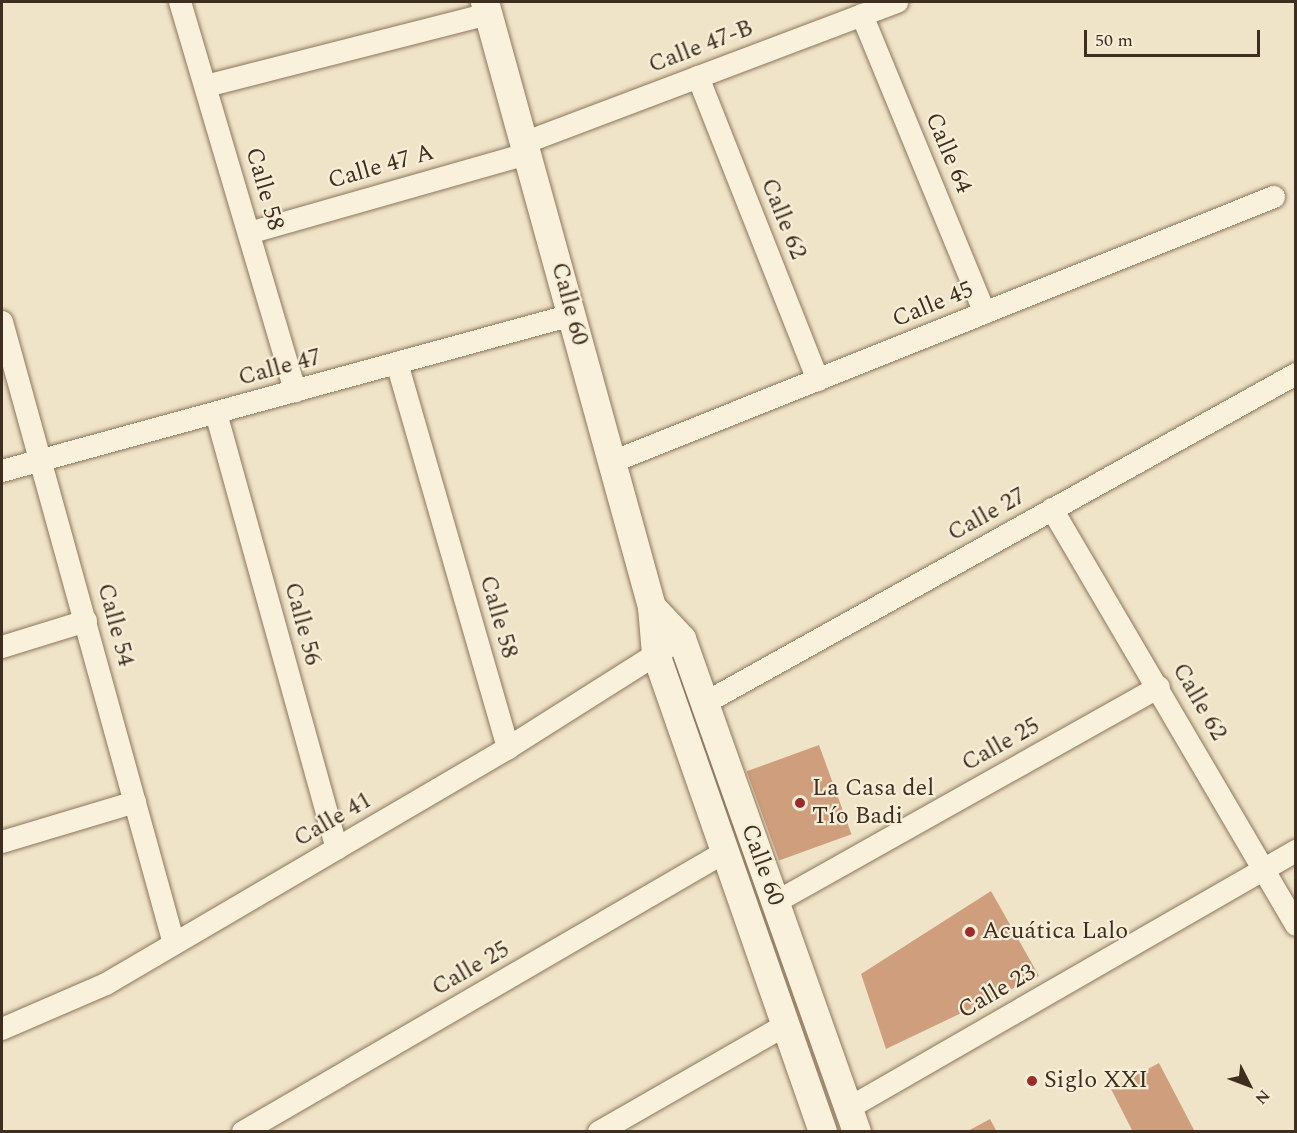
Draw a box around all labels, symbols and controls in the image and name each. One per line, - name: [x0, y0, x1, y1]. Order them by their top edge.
- street label: Calle 47-B: [645, 14, 757, 80]
- scale bar: [1087, 18, 1262, 56]
- text: 50 m: [1095, 27, 1133, 54]
- street label: Calle 64: [918, 108, 978, 198]
- street label: Calle 47 A: [325, 138, 437, 196]
- street label: Calle 58: [238, 144, 290, 234]
- street label: Calle 62: [754, 174, 812, 264]
- street label: Calle 60: [544, 259, 594, 349]
- street label: Calle 45: [888, 276, 978, 334]
- street label: Calle 47: [235, 343, 325, 393]
- street label: Calle 27: [943, 482, 1031, 548]
- street label: Calle 58: [472, 572, 524, 662]
- street label: Calle 56: [277, 579, 327, 669]
- street label: Calle 54: [90, 580, 140, 670]
- street label: Calle 62: [1165, 658, 1233, 746]
- street label: Calle 25: [957, 712, 1045, 778]
- place label: La Casa del Tío Badi: [812, 775, 934, 831]
- street label: Calle 41: [289, 786, 377, 854]
- marker: La Casa del Tío Badi: [793, 796, 807, 810]
- street label: Calle 60: [734, 820, 790, 910]
- place label: Acuática Lalo: [982, 918, 1128, 946]
- marker: Acuática Lalo: [963, 925, 977, 939]
- street label: Calle 25: [427, 935, 515, 1003]
- street label: Calle 23: [953, 958, 1041, 1026]
- north arrow: [1219, 1055, 1279, 1115]
- place label: Siglo XXI: [1044, 1067, 1148, 1095]
- marker: Siglo XXI: [1025, 1074, 1039, 1088]
- text: N: [1249, 1084, 1276, 1110]

